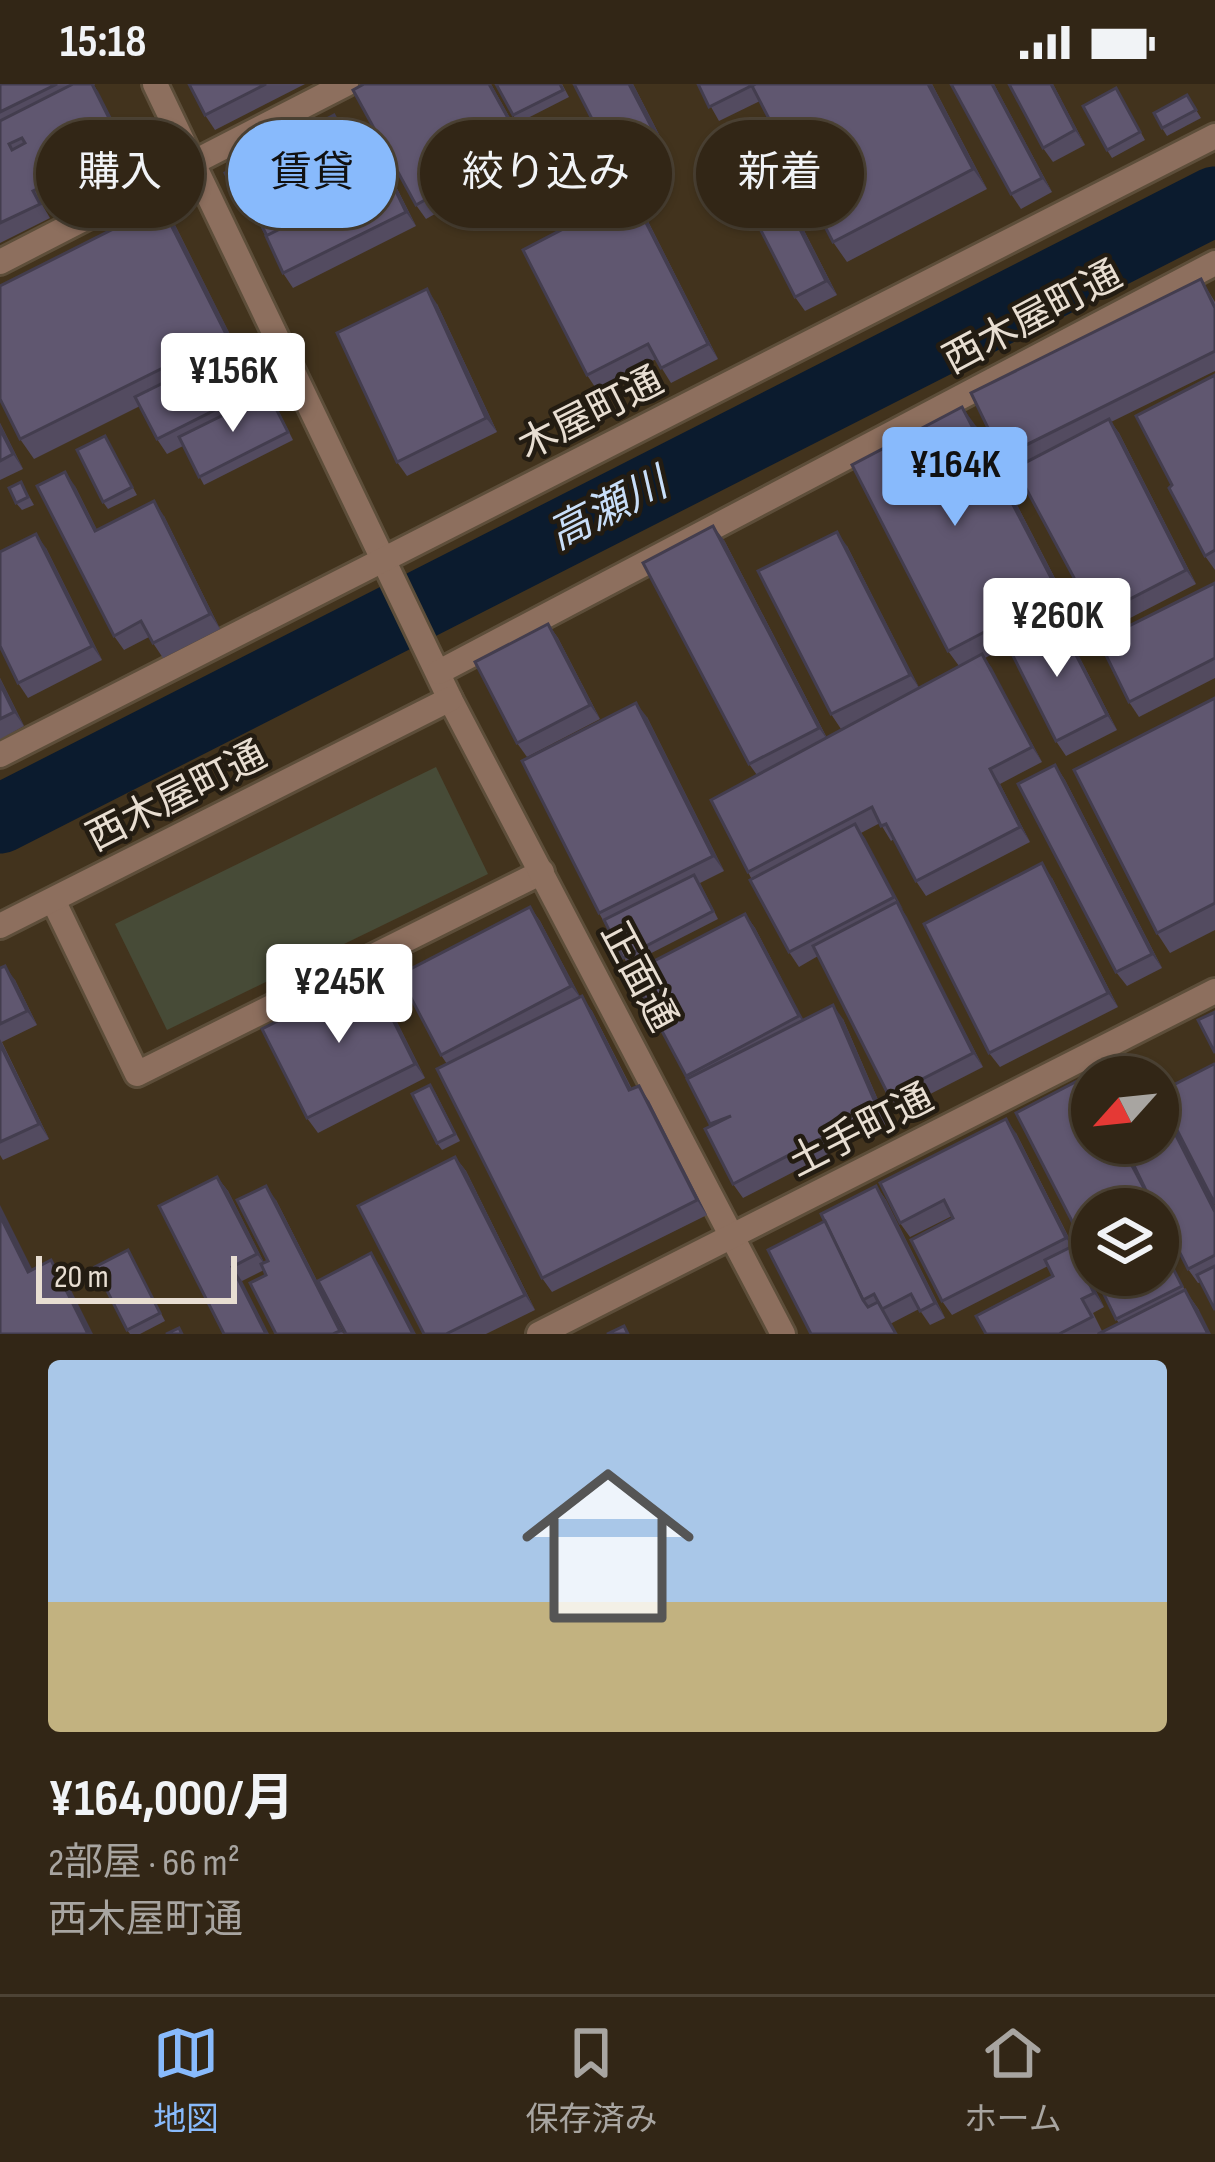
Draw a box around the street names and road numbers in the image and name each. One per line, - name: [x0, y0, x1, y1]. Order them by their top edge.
- street label: 西木屋町通: [936, 251, 1130, 385]
- street label: 木屋町通: [511, 358, 671, 470]
- street label: 西木屋町通: [79, 732, 275, 862]
- street label: 正面通: [590, 914, 686, 1040]
- street label: 土手町通: [781, 1075, 941, 1187]

